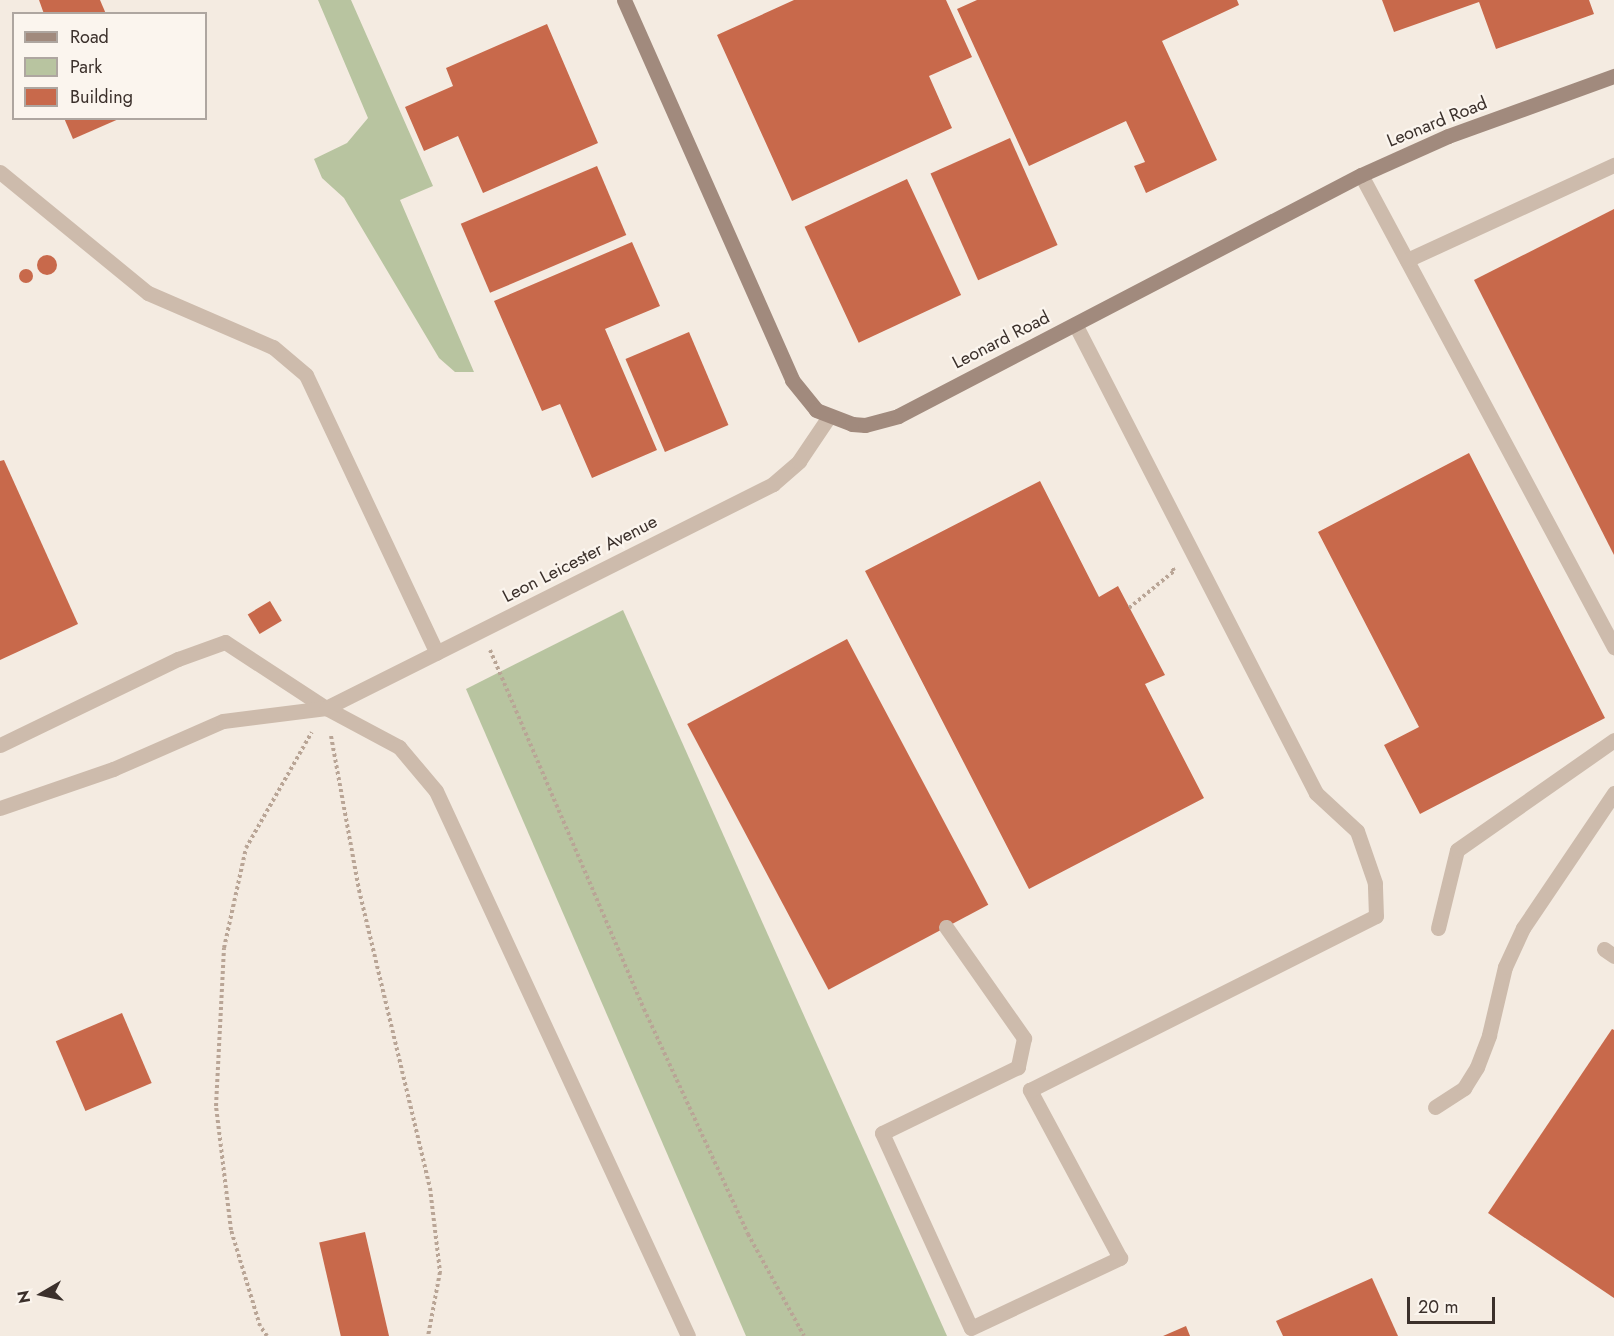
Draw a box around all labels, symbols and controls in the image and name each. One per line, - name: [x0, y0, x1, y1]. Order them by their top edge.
- legend: [12, 12, 207, 120]
- text: Road: [70, 24, 109, 50]
- text: Park: [70, 54, 102, 80]
- text: Building: [70, 84, 133, 110]
- street label: Leonard Road: [1384, 92, 1490, 152]
- street label: Leonard Road: [949, 306, 1053, 374]
- street label: Leon Leicester Avenue: [499, 511, 661, 607]
- north arrow: [12, 1264, 72, 1324]
- scale bar: [1410, 1285, 1498, 1323]
- text: N: [11, 1289, 36, 1305]
- text: 20 m: [1418, 1294, 1458, 1320]

